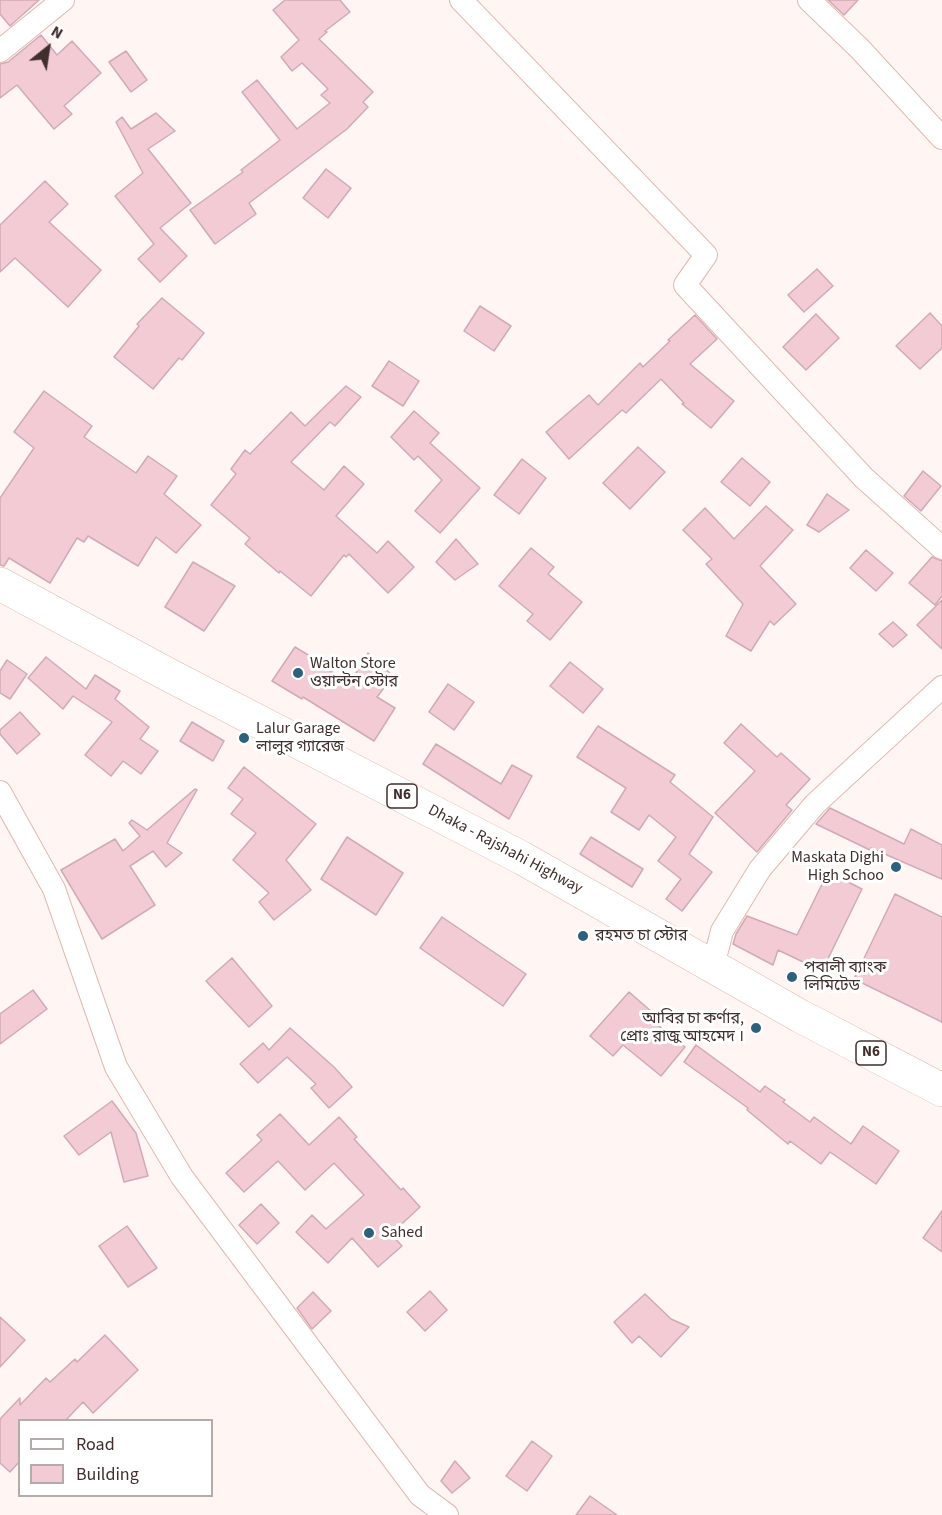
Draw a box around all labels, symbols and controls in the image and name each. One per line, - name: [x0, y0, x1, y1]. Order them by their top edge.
- north arrow: [18, 18, 78, 78]
- text: N: [47, 20, 67, 45]
- place label: Walton Store ওয়াল্টন স্টোর: [310, 654, 398, 692]
- marker: Walton Store ওয়াল্টন স্টোর: [291, 666, 305, 680]
- place label: Lalur Garage লালুর গ্যারেজ: [256, 719, 344, 757]
- marker: Lalur Garage লালুর গ্যারেজ: [237, 731, 251, 745]
- road number: N6: [387, 784, 417, 808]
- street label: Dhaka - Rajshahi Highway: [424, 801, 586, 899]
- place label: Maskata Dighi High Schoo: [791, 848, 884, 886]
- marker: Maskata Dighi High Schoo: [889, 860, 903, 874]
- place label: রহমত চা স্টোর: [595, 926, 687, 946]
- marker: রহমত চা স্টোর: [576, 929, 590, 943]
- place label: পূবালী ব্যাংক লিমিটেড: [804, 958, 886, 996]
- marker: পূবালী ব্যাংক লিমিটেড: [785, 970, 799, 984]
- place label: আবির চা কর্ণার, প্রোঃ রাজু আহমেদ ।: [620, 1009, 744, 1047]
- marker: আবির চা কর্ণার, প্রোঃ রাজু আহমেদ ।: [749, 1021, 763, 1035]
- road number: N6: [856, 1041, 886, 1065]
- place label: Sahed: [381, 1223, 423, 1243]
- marker: Sahed: [362, 1226, 376, 1240]
- legend: [18, 1419, 213, 1497]
- text: Road: [76, 1432, 115, 1457]
- text: Building: [76, 1462, 139, 1487]

